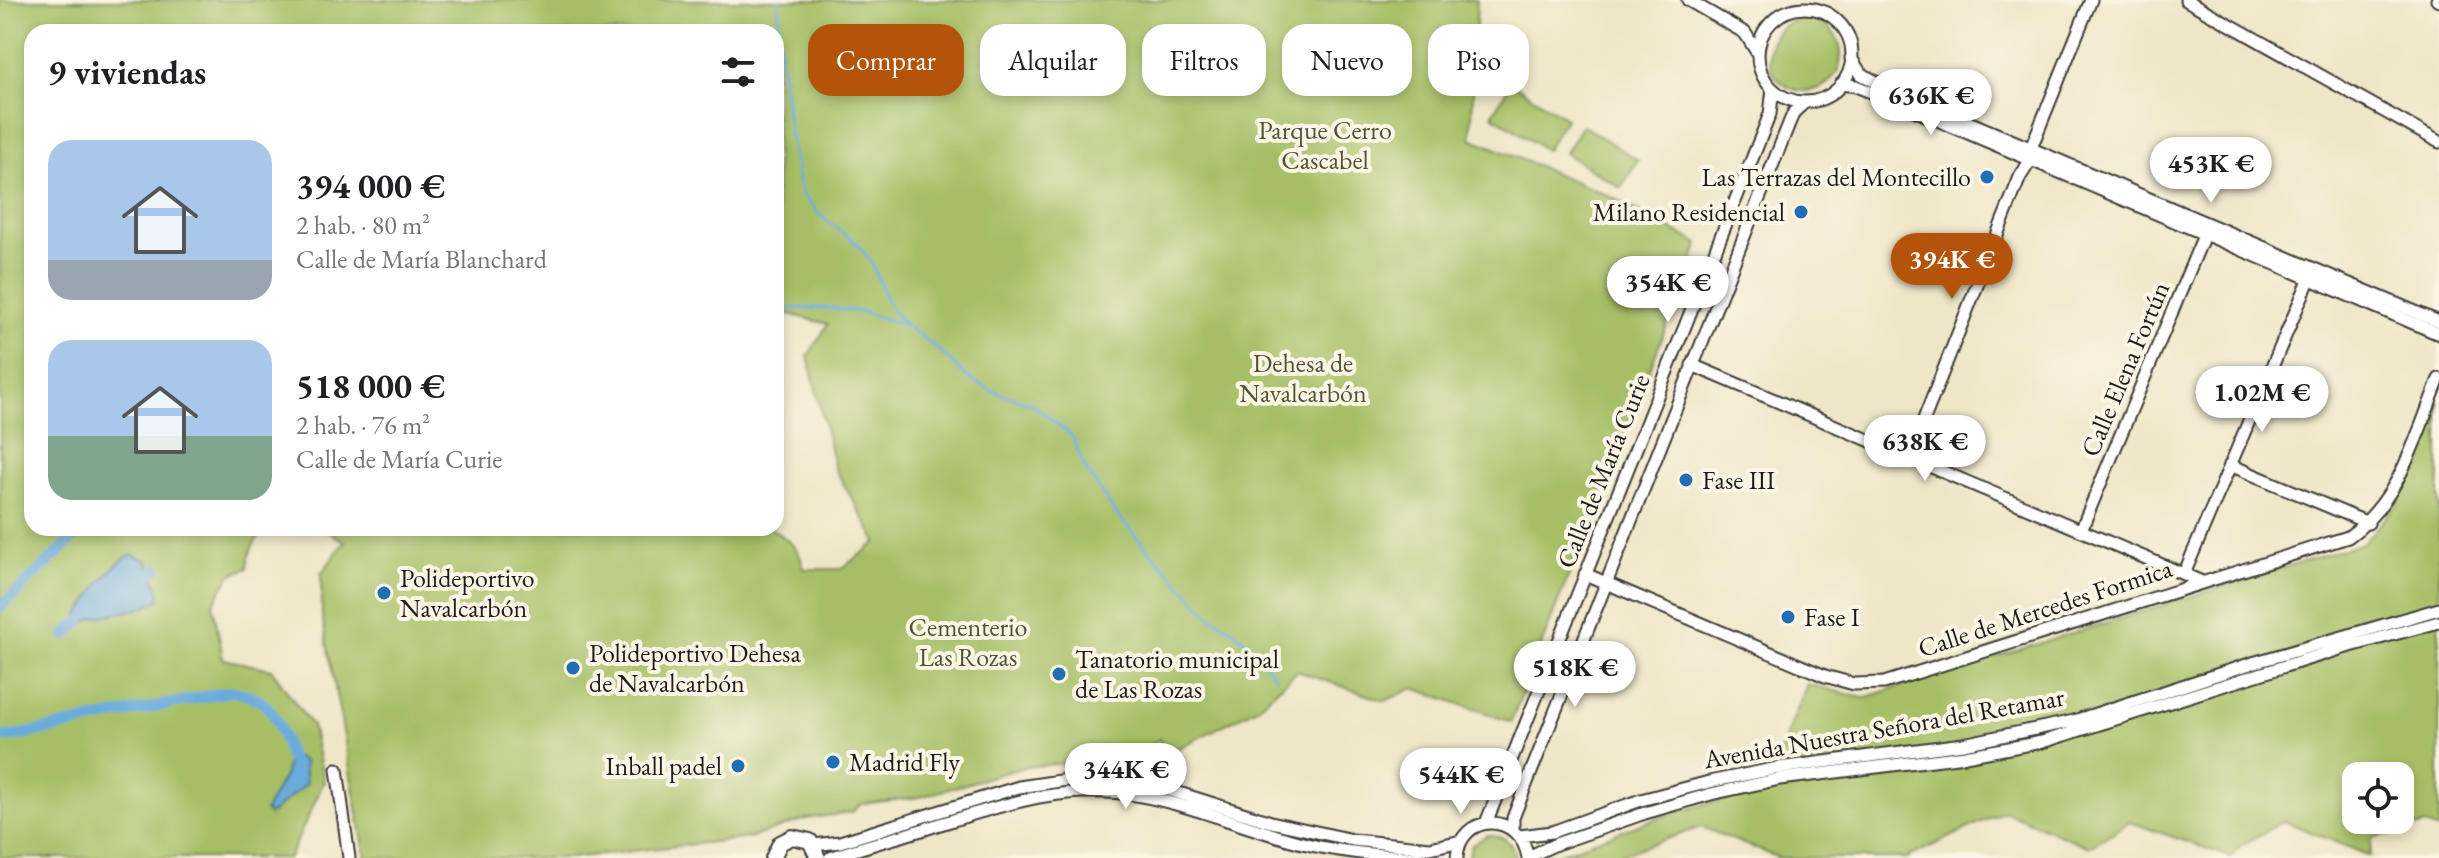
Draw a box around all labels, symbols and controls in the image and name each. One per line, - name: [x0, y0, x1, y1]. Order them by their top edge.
- chip: Comprar: [808, 24, 964, 96]
- chip: Alquilar: [980, 24, 1126, 96]
- chip: Filtros: [1142, 24, 1266, 96]
- chip: Nuevo: [1282, 24, 1412, 96]
- chip: Piso: [1428, 24, 1529, 96]
- text: 9 viviendas: [48, 50, 206, 94]
- icon: filters: [716, 50, 760, 94]
- pin: 636K €: [1866, 69, 1996, 137]
- text: 636K €: [1888, 78, 1974, 112]
- park label: Parque Cerro Cascabel: [1258, 113, 1392, 177]
- pin: 453K €: [2146, 137, 2276, 205]
- text: 453K €: [2168, 146, 2254, 180]
- place label: Las Terrazas del Montecillo: [1701, 160, 1971, 194]
- text: 394 000 €: [296, 164, 445, 208]
- marker: Las Terrazas del Montecillo: [1978, 168, 1996, 186]
- icon: home: [112, 172, 208, 268]
- place label: Milano Residencial: [1593, 195, 1785, 229]
- marker: Milano Residencial: [1792, 203, 1810, 221]
- text: 2 hab. · 80 m²: [296, 208, 430, 242]
- pin: 394K €: [1887, 233, 2017, 301]
- text: Calle de María Blanchard: [296, 242, 547, 276]
- text: 394K €: [1909, 242, 1995, 276]
- pin: 354K €: [1603, 256, 1733, 324]
- text: 354K €: [1625, 265, 1711, 299]
- street label: Calle Elena Fortún: [2073, 276, 2177, 462]
- park label: Dehesa de Navalcarbón: [1239, 346, 1367, 410]
- text: 518 000 €: [296, 364, 445, 408]
- pin: 1.02M €: [2188, 366, 2336, 434]
- street label: Calle de María Curie: [1549, 369, 1657, 573]
- icon: home: [112, 372, 208, 468]
- text: 1.02M €: [2214, 375, 2310, 409]
- text: 2 hab. · 76 m²: [296, 408, 430, 442]
- pin: 638K €: [1860, 415, 1990, 483]
- text: 638K €: [1882, 424, 1968, 458]
- text: Calle de María Curie: [296, 442, 502, 476]
- place label: Fase III: [1702, 463, 1775, 497]
- marker: Fase III: [1677, 471, 1695, 489]
- street label: Calle de Mercedes Formica: [1914, 551, 2177, 665]
- place label: Polideportivo Navalcarbón: [400, 561, 535, 625]
- marker: Polideportivo Navalcarbón: [375, 584, 393, 602]
- place label: Fase I: [1804, 600, 1860, 634]
- marker: Fase I: [1779, 608, 1797, 626]
- park label: Cementerio Las Rozas: [909, 610, 1027, 674]
- place label: Polideportivo Dehesa de Navalcarbón: [589, 636, 802, 700]
- pin: 518K €: [1510, 641, 1640, 709]
- place label: Tanatorio municipal de Las Rozas: [1075, 642, 1279, 706]
- text: 518K €: [1532, 650, 1618, 684]
- marker: Polideportivo Dehesa de Navalcarbón: [564, 659, 582, 677]
- marker: Tanatorio municipal de Las Rozas: [1050, 665, 1068, 683]
- street label: Avenida Nuestra Señora del Retamar: [1700, 679, 2067, 777]
- pin: 344K €: [1061, 743, 1191, 811]
- place label: Madrid Fly: [849, 745, 960, 779]
- pin: 544K €: [1396, 748, 1526, 816]
- place label: Inball padel: [606, 749, 722, 783]
- text: 344K €: [1083, 752, 1169, 786]
- marker: Madrid Fly: [824, 753, 842, 771]
- marker: Inball padel: [729, 757, 747, 775]
- text: 544K €: [1418, 757, 1504, 791]
- map controls: [2342, 762, 2414, 834]
- button: locate: [2342, 762, 2414, 834]

